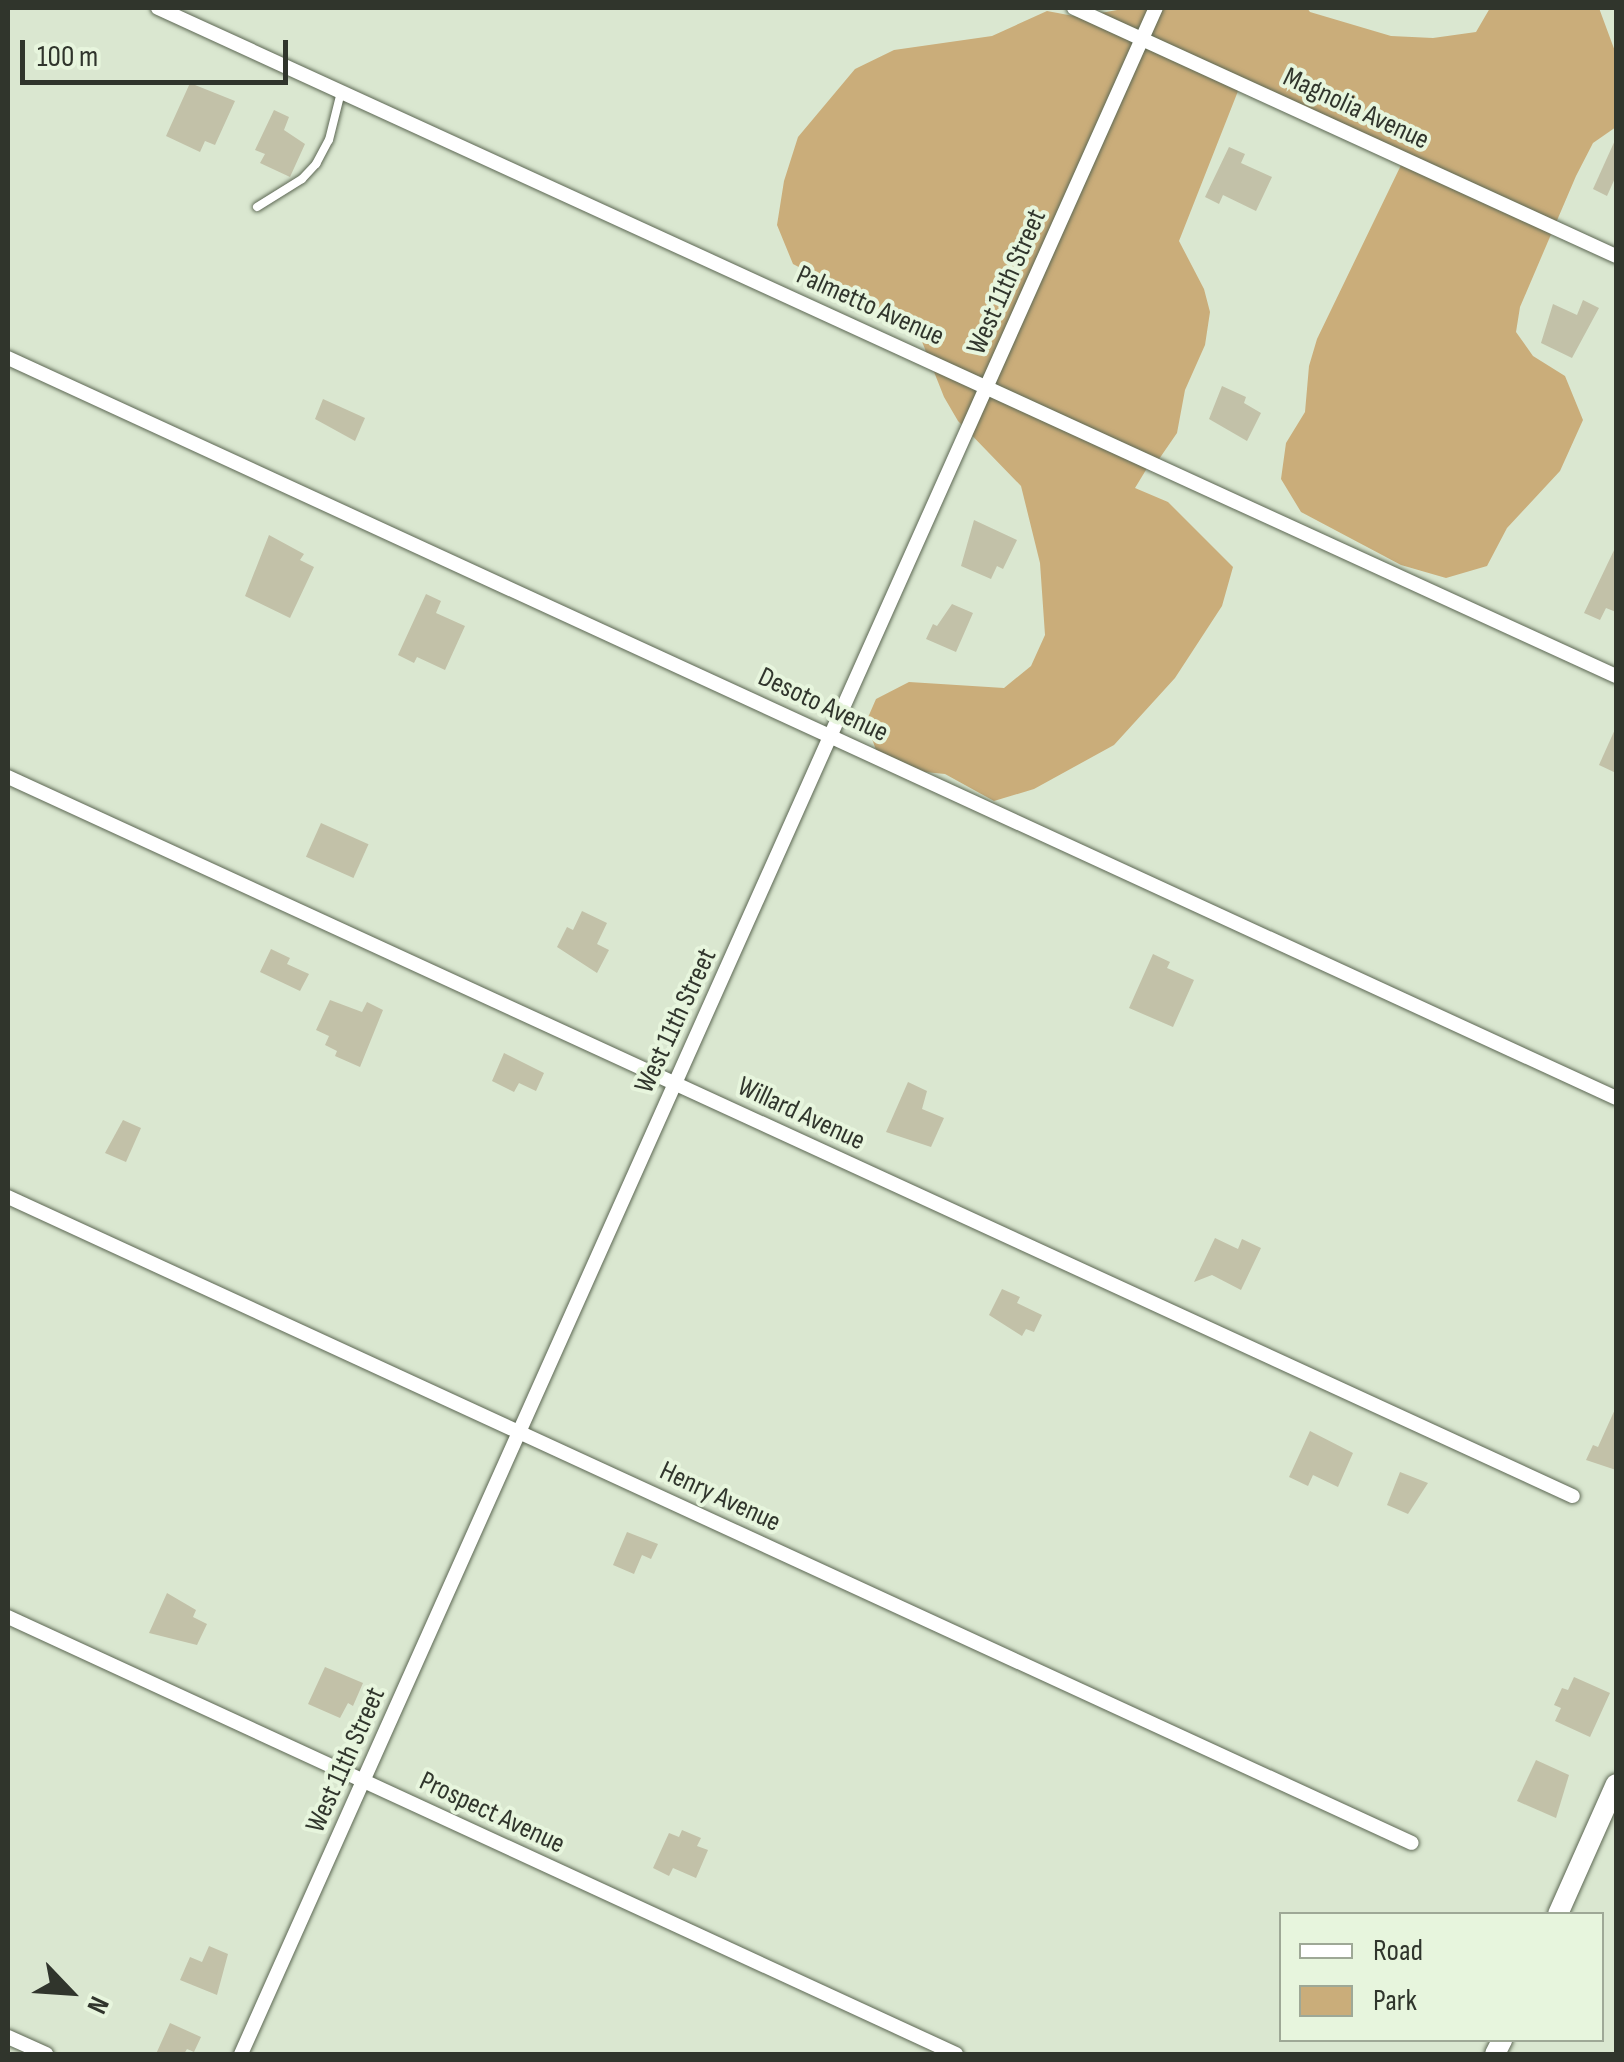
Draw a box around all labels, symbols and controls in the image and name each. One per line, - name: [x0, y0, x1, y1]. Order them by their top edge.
- scale bar: [25, 20, 292, 82]
- text: 100 m: [37, 39, 98, 75]
- street label: Magnolia Avenue: [1278, 61, 1434, 157]
- street label: West 11th Street: [960, 204, 1054, 360]
- street label: Palmetto Avenue: [791, 259, 949, 353]
- street label: Desoto Avenue: [753, 660, 893, 750]
- street label: West 11th Street: [628, 943, 724, 1099]
- street label: Willard Avenue: [732, 1070, 870, 1158]
- street label: Henry Avenue: [654, 1454, 786, 1540]
- street label: West 11th Street: [299, 1682, 393, 1838]
- street label: Prospect Avenue: [414, 1765, 570, 1861]
- legend: [1279, 1912, 1604, 2042]
- text: Road: [1373, 1933, 1423, 1969]
- north arrow: [20, 1942, 120, 2042]
- text: Park: [1373, 1983, 1417, 2019]
- text: N: [80, 1991, 116, 2019]

